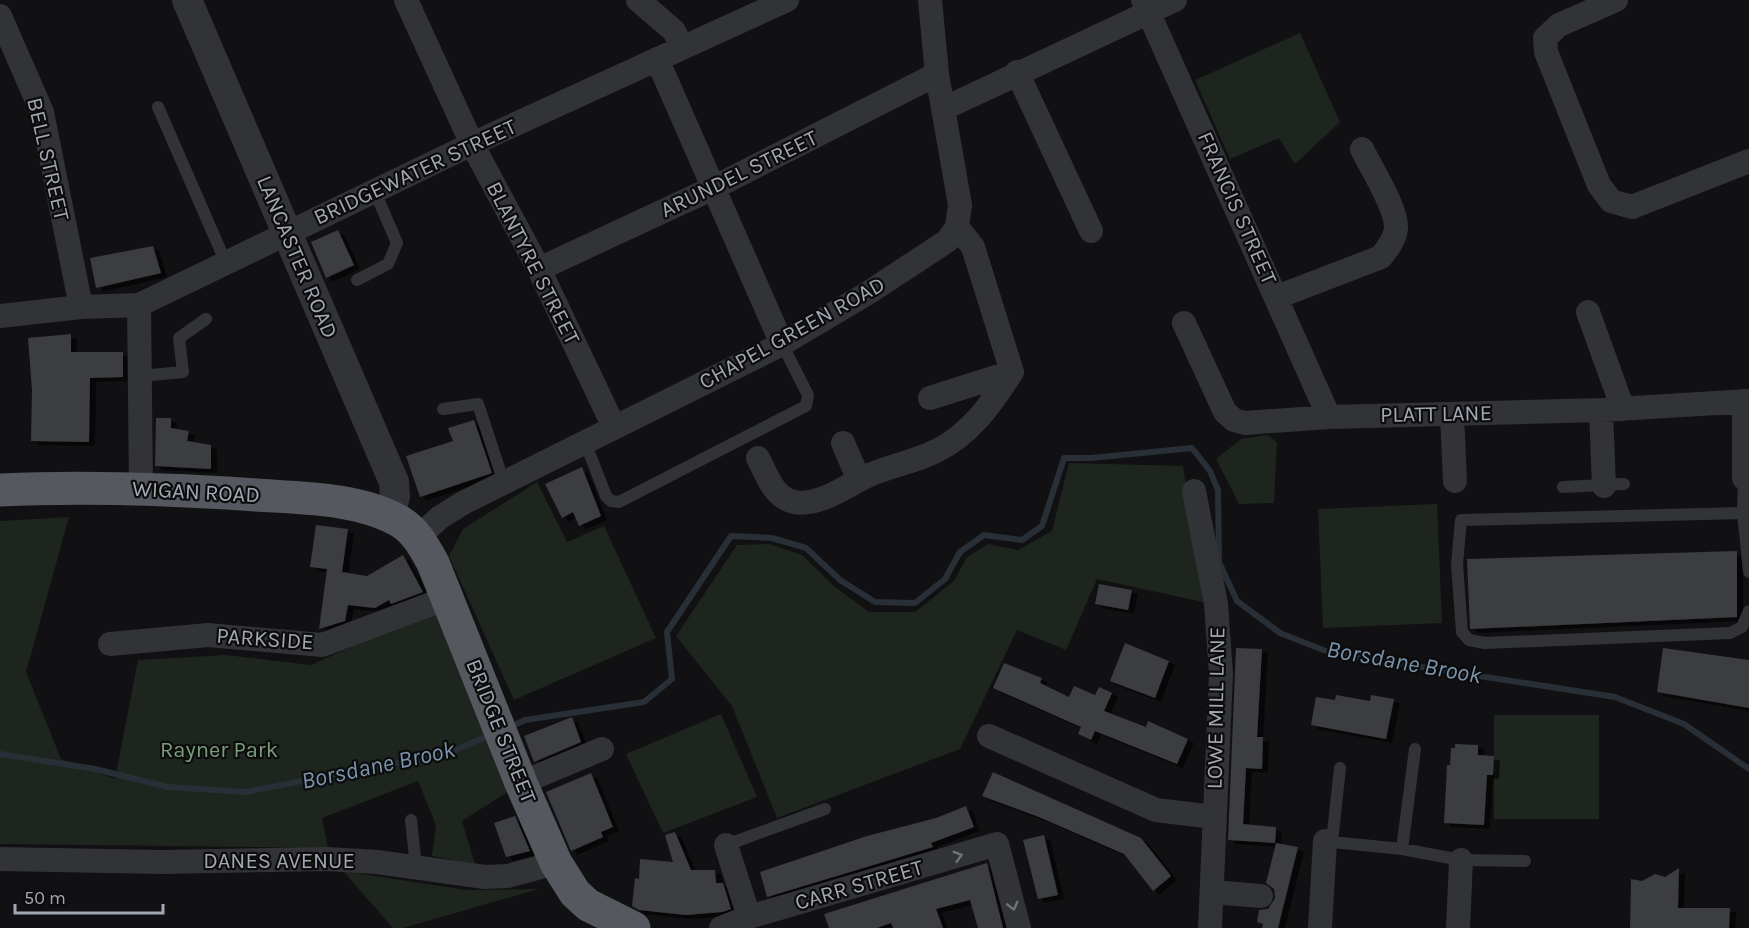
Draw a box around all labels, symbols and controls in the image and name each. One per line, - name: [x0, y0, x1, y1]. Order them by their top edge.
- street label: BELL STREET: [21, 95, 75, 223]
- street label: BRIDGEWATER STREET: [310, 114, 520, 230]
- street label: ARUNDEL STREET: [656, 125, 822, 223]
- street label: FRANCIS STREET: [1192, 128, 1282, 288]
- street label: LANCASTER ROAD: [251, 172, 343, 342]
- street label: BLANTYRE STREET: [481, 177, 585, 349]
- street label: CHAPEL GREEN ROAD: [695, 271, 889, 395]
- street label: PLATT LANE: [1380, 400, 1492, 428]
- street label: WIGAN ROAD: [132, 476, 260, 508]
- street label: PARKSIDE: [216, 623, 314, 655]
- street label: LOWE MILL LANE: [1202, 626, 1230, 790]
- water label: Borsdane Brook: [1325, 635, 1484, 690]
- street label: BRIDGE STREET: [460, 655, 542, 807]
- water label: Borsdane Brook: [299, 735, 458, 795]
- park label: Rayner Park: [160, 737, 278, 763]
- street label: DANES AVENUE: [203, 848, 355, 874]
- one-way arrow: [952, 851, 963, 863]
- street label: CARR STREET: [792, 854, 926, 916]
- scale bar: [15, 877, 164, 915]
- text: 50 m: [24, 887, 66, 909]
- one-way arrow: [1006, 901, 1018, 911]

